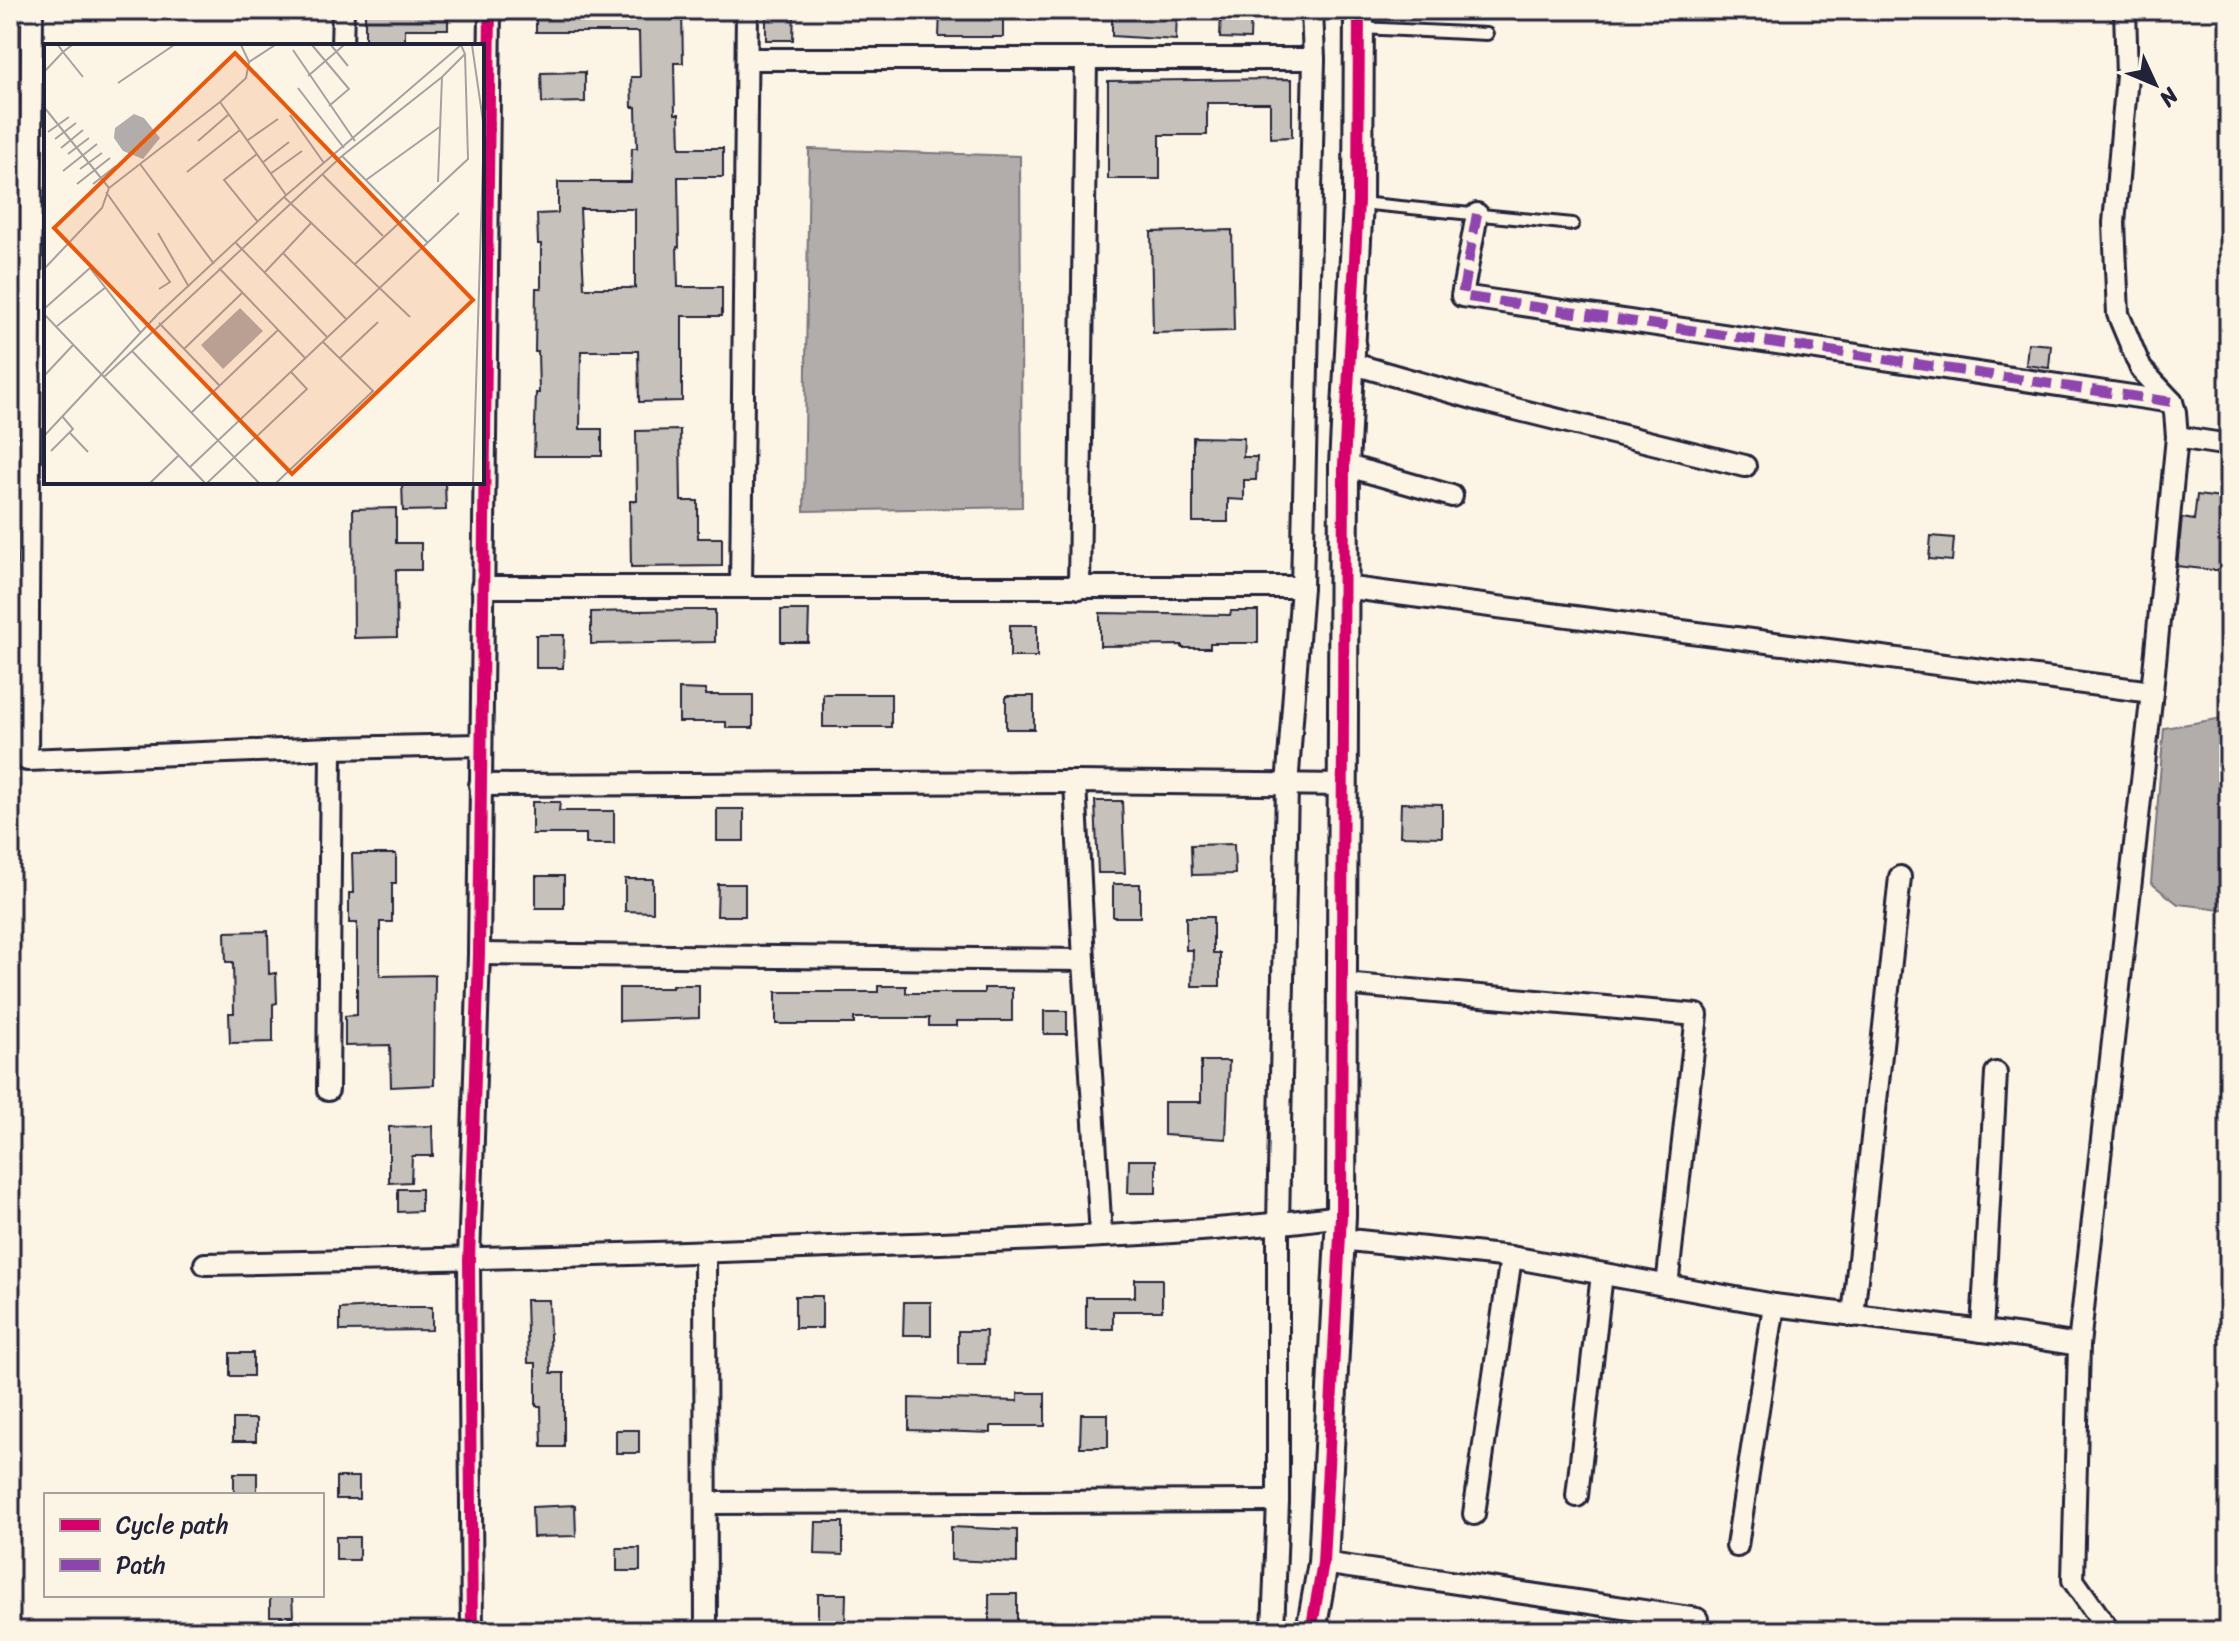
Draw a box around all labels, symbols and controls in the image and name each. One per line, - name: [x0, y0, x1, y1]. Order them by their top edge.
- inset map: [44, 44, 484, 484]
- north arrow: [2115, 44, 2195, 124]
- text: N: [2149, 78, 2189, 117]
- legend: [44, 1493, 324, 1597]
- text: Cycle path: [116, 1504, 229, 1546]
- text: Path: [116, 1544, 166, 1586]

